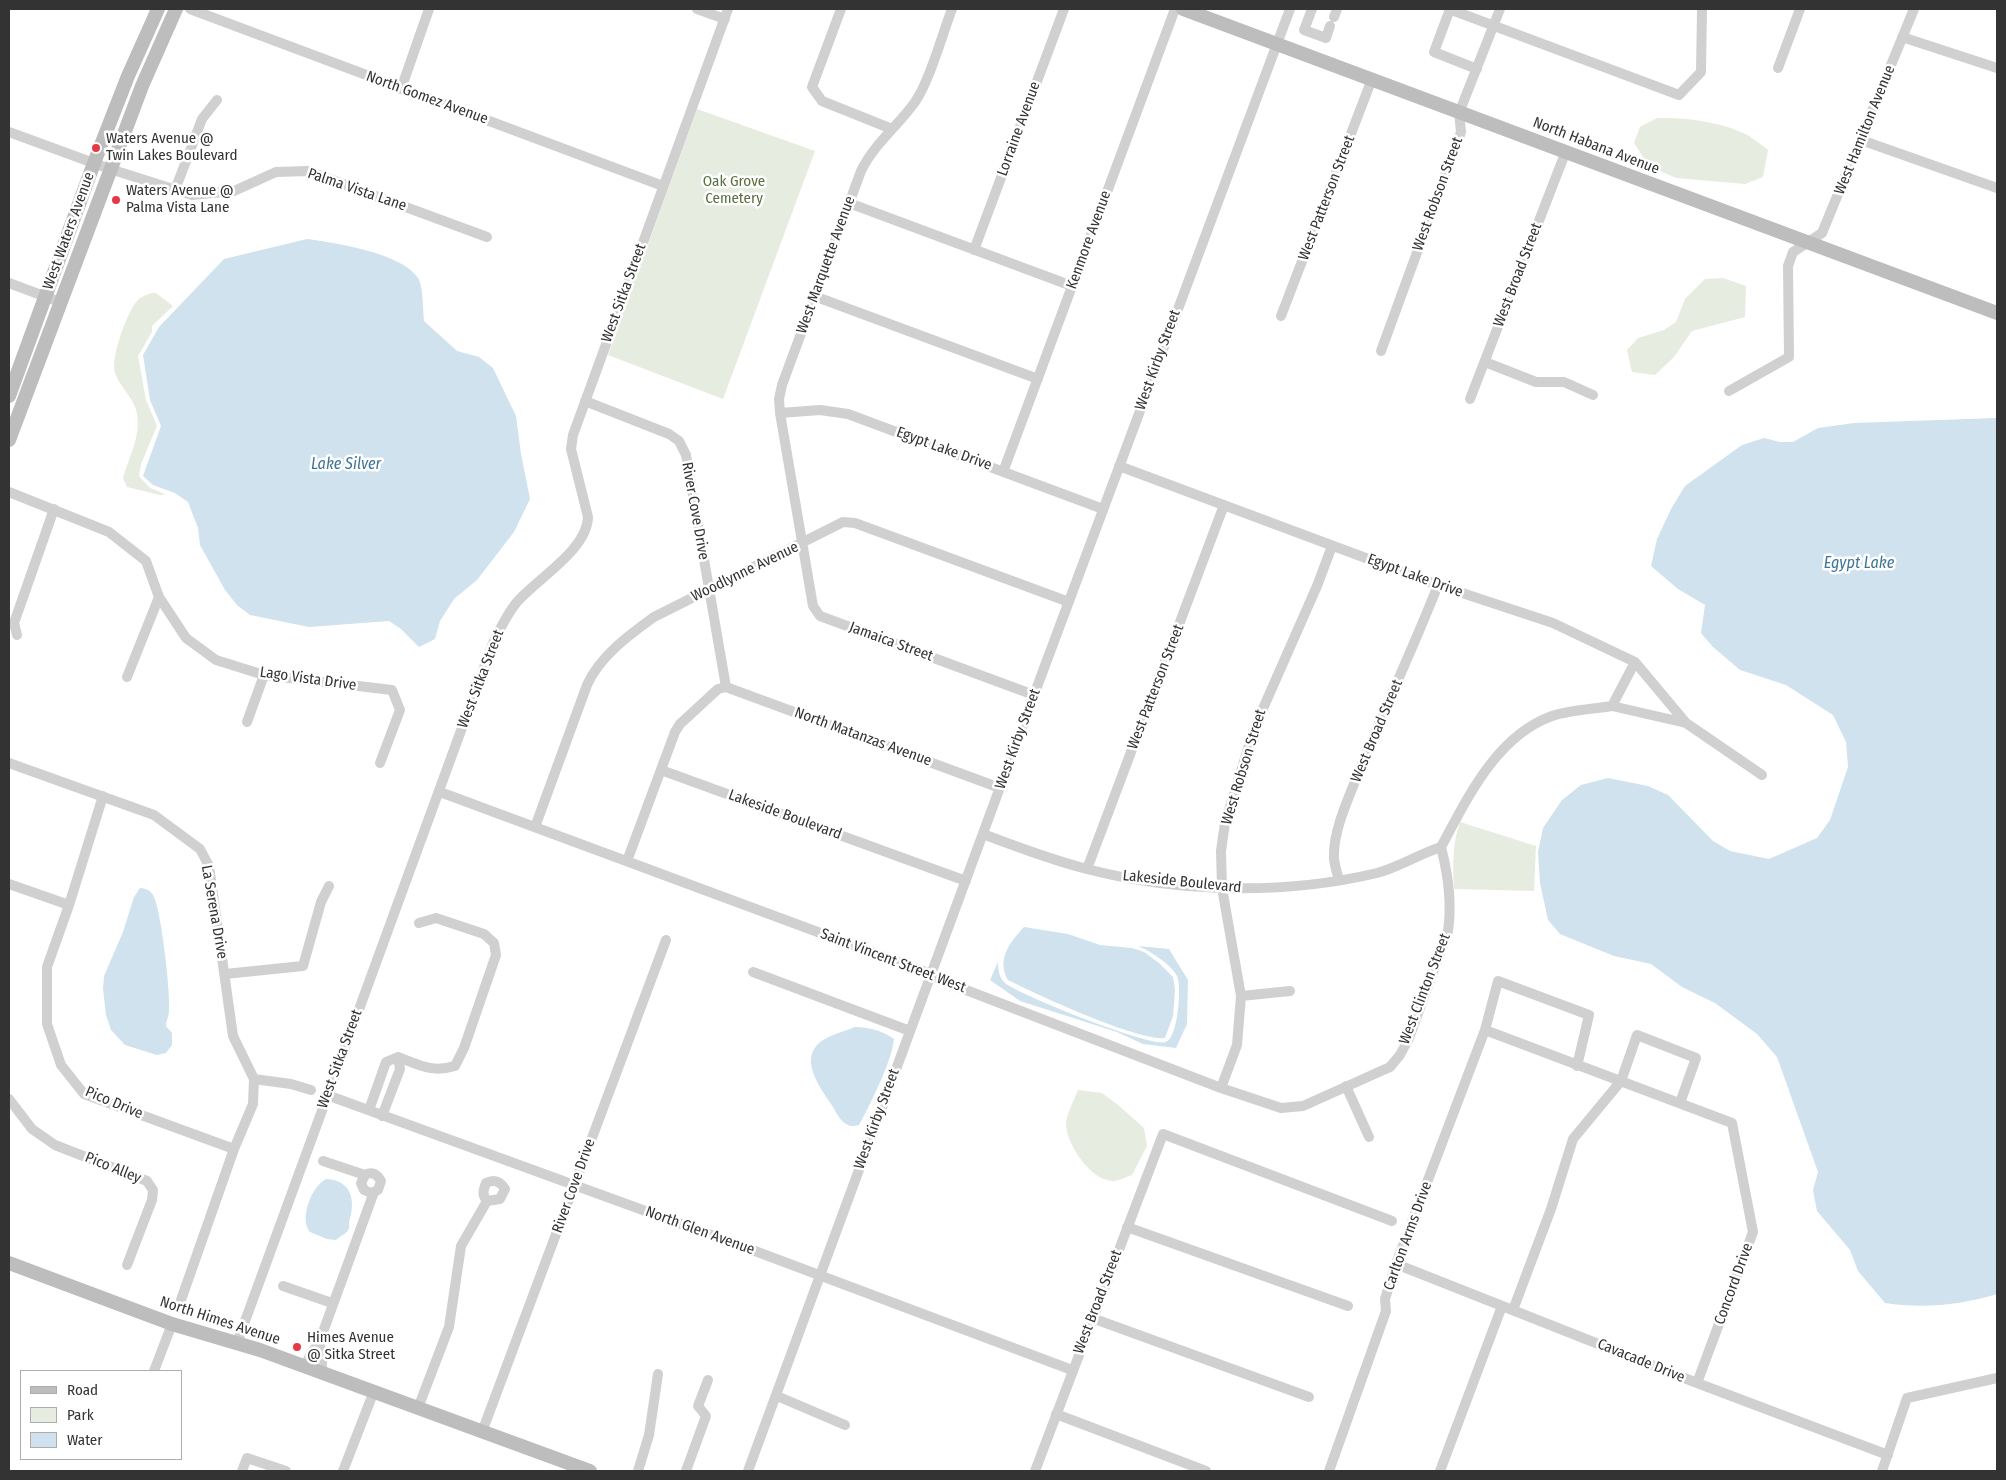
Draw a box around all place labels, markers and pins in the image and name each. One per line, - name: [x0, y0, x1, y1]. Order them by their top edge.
- place label: Waters Avenue @ Twin Lakes Boulevard: [106, 130, 237, 165]
- marker: Waters Avenue @ Twin Lakes Boulevard: [90, 142, 102, 154]
- place label: Waters Avenue @ Palma Vista Lane: [126, 182, 234, 217]
- marker: Waters Avenue @ Palma Vista Lane: [110, 194, 122, 206]
- place label: Himes Avenue @ Sitka Street: [307, 1329, 395, 1364]
- marker: Himes Avenue @ Sitka Street: [291, 1341, 303, 1353]

